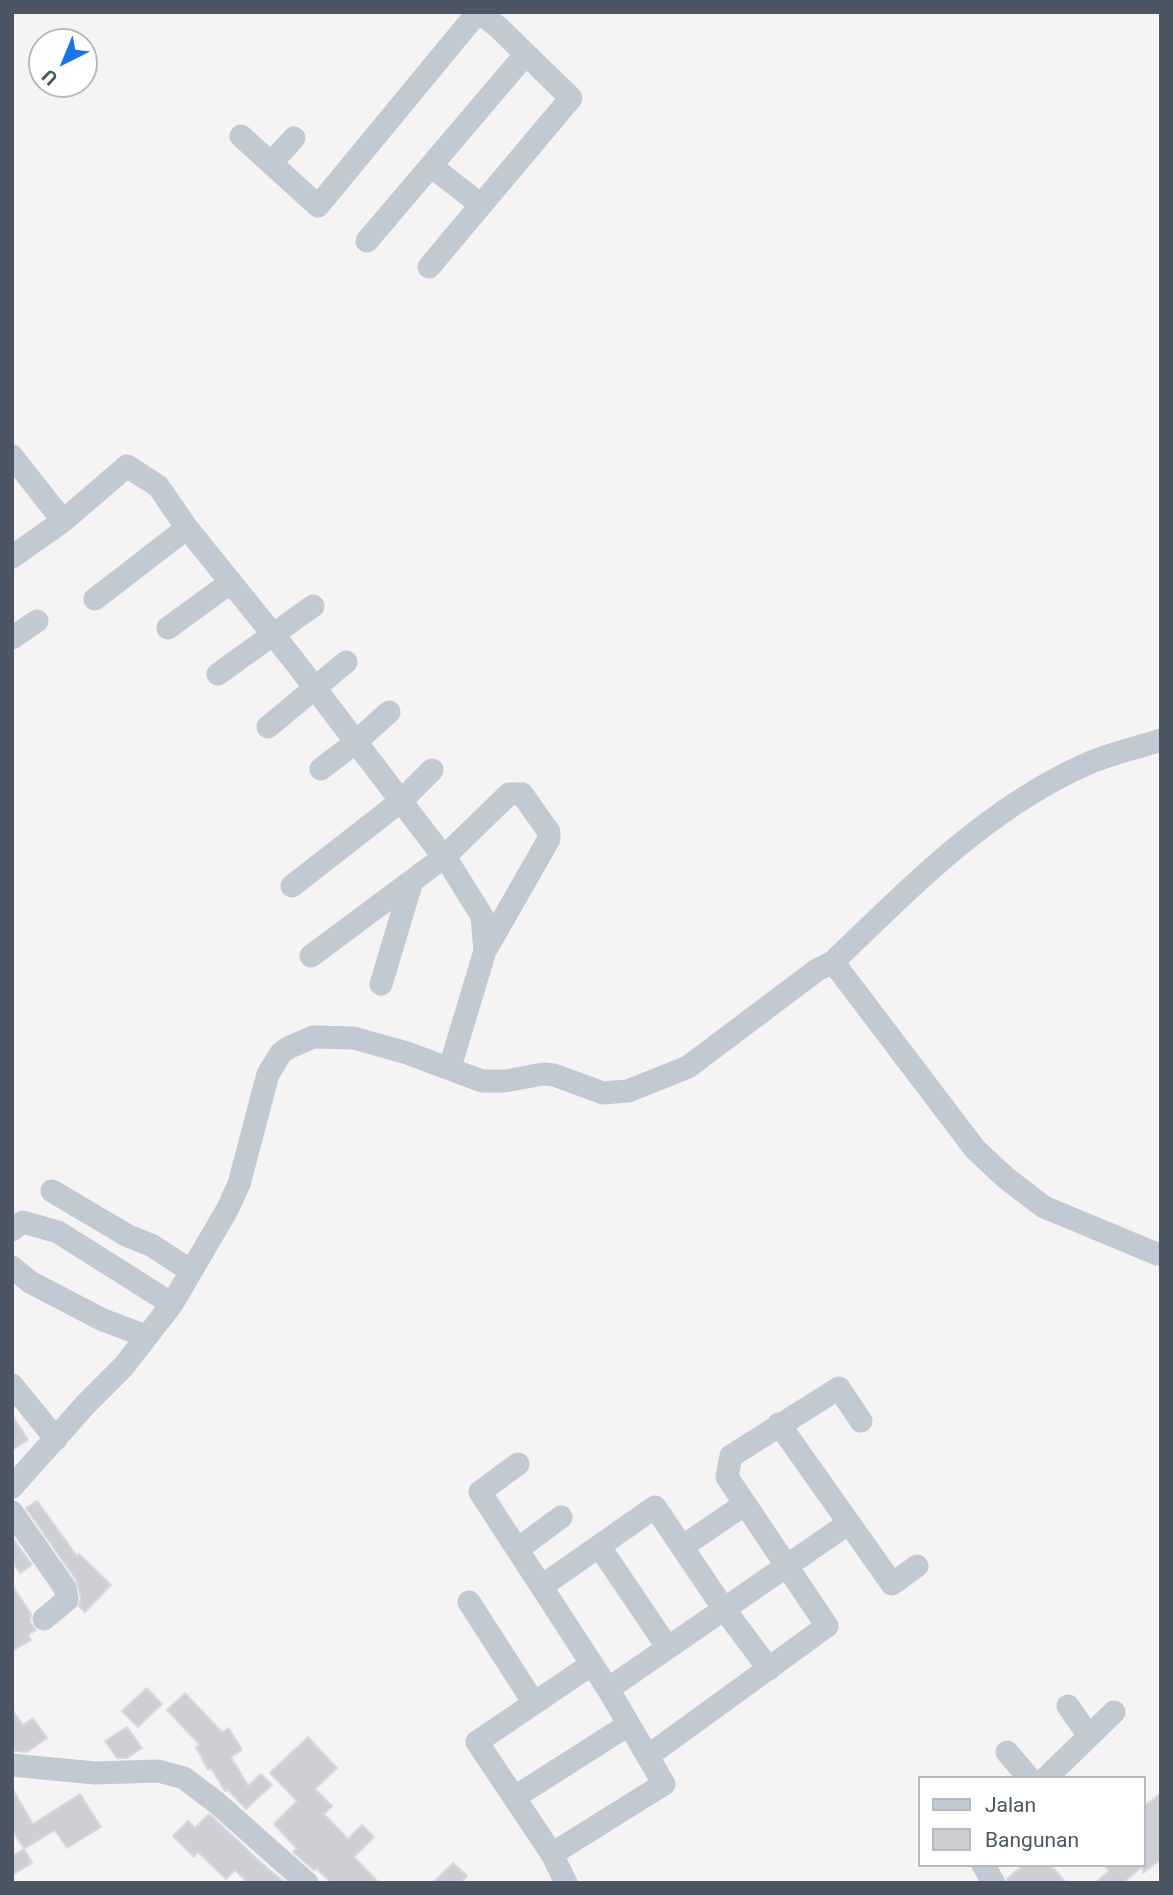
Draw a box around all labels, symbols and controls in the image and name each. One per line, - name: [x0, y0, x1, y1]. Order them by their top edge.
- north arrow: [28, 28, 98, 98]
- text: U: [37, 65, 62, 90]
- legend: [918, 1776, 1145, 1867]
- text: Jalan: [985, 1793, 1036, 1817]
- text: Bangunan: [985, 1828, 1079, 1852]

